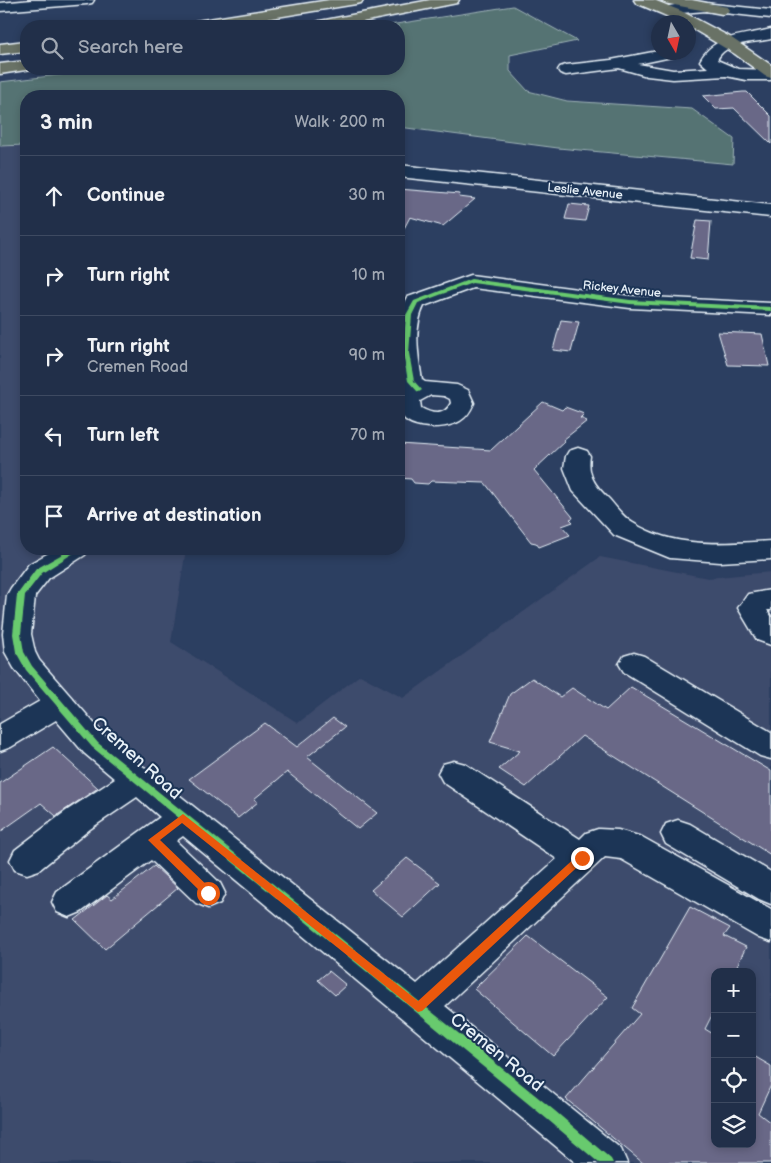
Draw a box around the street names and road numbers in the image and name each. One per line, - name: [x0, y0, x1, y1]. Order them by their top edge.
- street label: Leslie Avenue: [547, 180, 623, 203]
- street label: Rickey Avenue: [582, 278, 662, 301]
- street label: Cremen Road: [87, 713, 186, 804]
- street label: Cremen Road: [446, 1008, 547, 1096]

